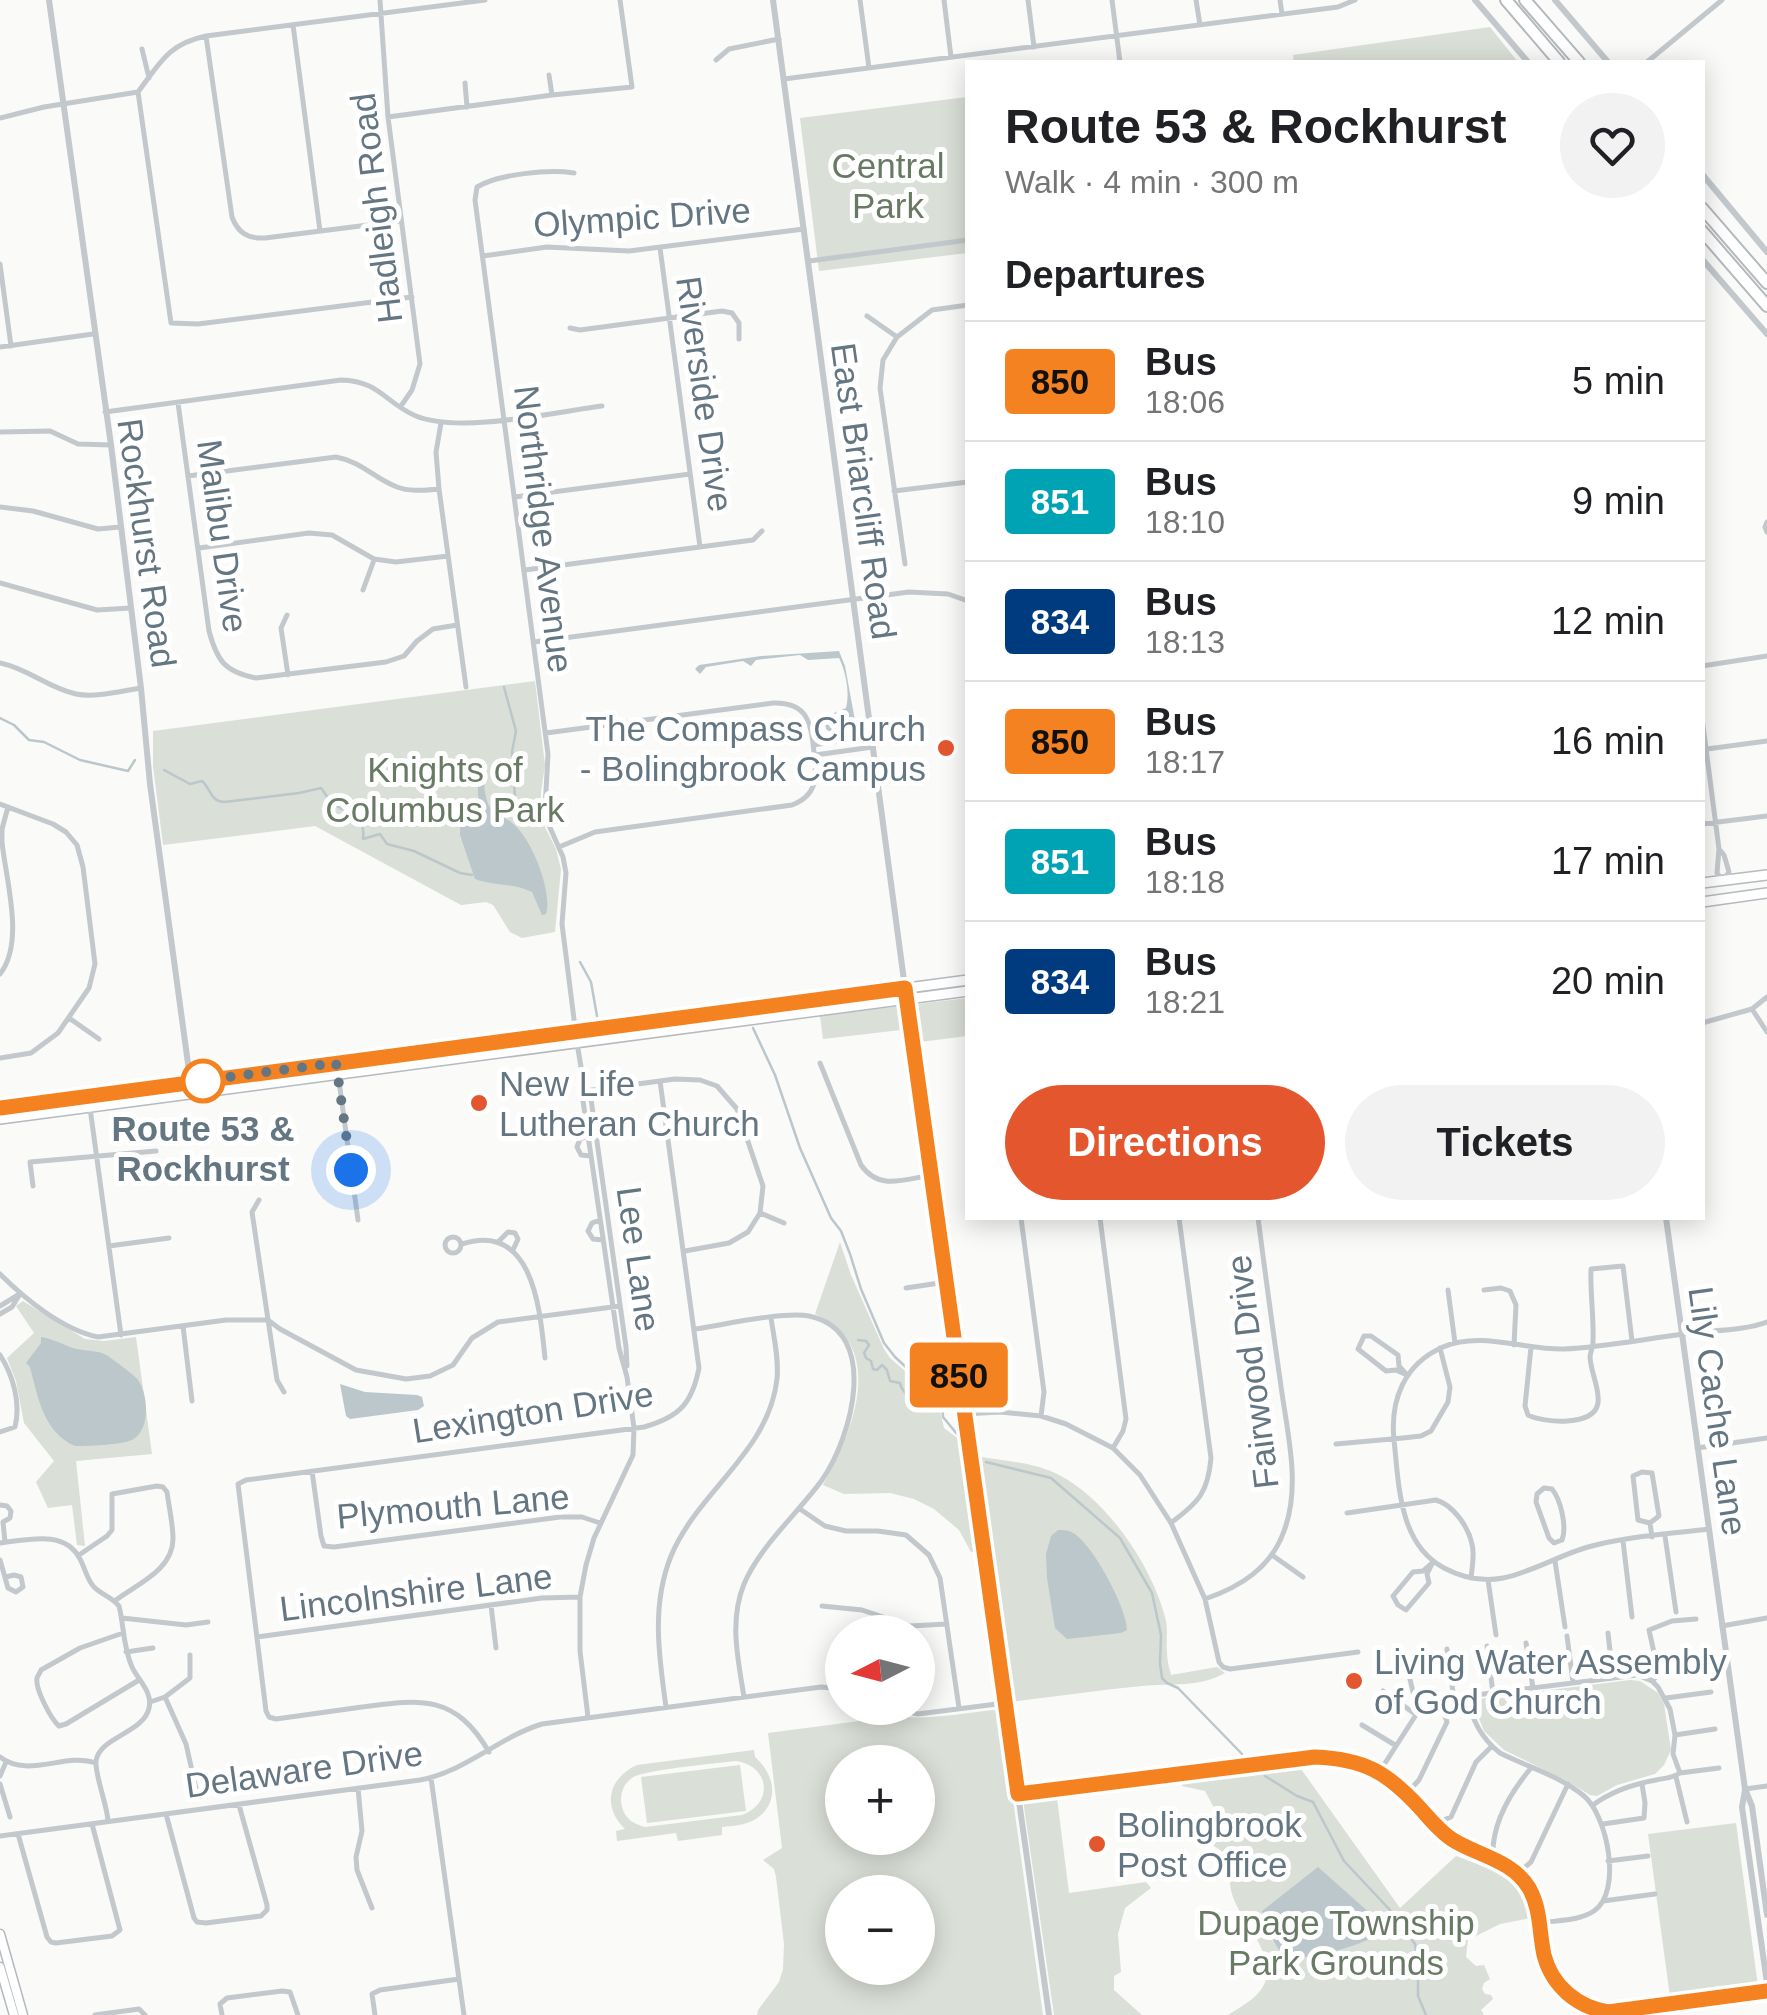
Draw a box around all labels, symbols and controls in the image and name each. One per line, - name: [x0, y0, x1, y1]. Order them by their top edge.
- street label: Hadleigh Road: [343, 91, 409, 325]
- button: heart: [1560, 93, 1665, 198]
- text: Route 53 & Rockhurst: [1005, 100, 1506, 153]
- park label: Central Park: [832, 146, 944, 225]
- text: Walk · 4 min · 300 m: [1005, 164, 1299, 200]
- street label: Olympic Drive: [532, 190, 752, 244]
- text: Departures: [1005, 254, 1206, 296]
- street label: Riverside Drive: [669, 274, 741, 514]
- street label: East Briarcliff Road: [824, 340, 904, 642]
- text: Bus: [1145, 341, 1217, 383]
- text: 5 min: [1572, 360, 1665, 402]
- text: 850: [1031, 362, 1089, 401]
- street label: Northridge Avenue: [507, 383, 581, 675]
- text: 18:06: [1145, 384, 1225, 420]
- street label: Rockhurst Road: [110, 416, 184, 670]
- street label: Malibu Drive: [190, 437, 256, 635]
- text: Bus: [1145, 461, 1217, 503]
- text: 9 min: [1572, 480, 1665, 522]
- text: 851: [1031, 482, 1089, 521]
- text: 18:10: [1145, 504, 1225, 540]
- text: Bus: [1145, 581, 1217, 623]
- text: 12 min: [1551, 600, 1665, 642]
- text: 834: [1031, 602, 1089, 641]
- text: 18:13: [1145, 624, 1225, 660]
- text: Bus: [1145, 701, 1217, 743]
- place label: The Compass Church - Bolingbrook Campus: [580, 709, 926, 788]
- text: 16 min: [1551, 720, 1665, 762]
- text: 850: [1031, 722, 1089, 761]
- marker: The Compass Church - Bolingbrook Campus: [935, 737, 957, 759]
- text: 18:17: [1145, 744, 1225, 780]
- park label: Knights of Columbus Park: [325, 750, 565, 829]
- text: Bus: [1145, 821, 1217, 863]
- text: 17 min: [1551, 840, 1665, 882]
- text: 851: [1031, 842, 1089, 881]
- text: 18:18: [1145, 864, 1225, 900]
- text: Bus: [1145, 941, 1217, 983]
- text: 20 min: [1551, 960, 1665, 1002]
- text: 834: [1031, 962, 1089, 1001]
- text: 18:21: [1145, 984, 1225, 1020]
- marker: Route 53 & Rockhurst: [182, 1060, 224, 1102]
- place label: New Life Lutheran Church: [499, 1064, 760, 1143]
- button: Directions: [1005, 1085, 1325, 1200]
- button: Tickets: [1345, 1085, 1665, 1200]
- marker: New Life Lutheran Church: [468, 1092, 490, 1114]
- place label: Route 53 & Rockhurst: [112, 1109, 294, 1188]
- your location: [326, 1145, 376, 1195]
- street label: Lee Lane: [610, 1184, 668, 1334]
- street label: Fairwood Drive: [1218, 1253, 1286, 1491]
- street label: Lily Cache Lane: [1681, 1284, 1755, 1538]
- line badge: 850: [902, 1342, 1016, 1408]
- text: 850: [930, 1356, 988, 1395]
- street label: Lexington Drive: [410, 1374, 656, 1450]
- street label: Plymouth Lane: [335, 1476, 571, 1536]
- street label: Lincolnshire Lane: [277, 1556, 555, 1628]
- north arrow: [825, 1615, 935, 1725]
- map controls: [825, 1615, 935, 1985]
- place label: Living Water Assembly of God Church: [1374, 1642, 1727, 1721]
- marker: Living Water Assembly of God Church: [1343, 1670, 1365, 1692]
- street label: Delaware Drive: [183, 1733, 425, 1805]
- button: +: [825, 1745, 935, 1855]
- place label: Bolingbrook Post Office: [1117, 1805, 1302, 1884]
- marker: Bolingbrook Post Office: [1086, 1833, 1108, 1855]
- button: −: [825, 1875, 935, 1985]
- park label: Dupage Township Park Grounds: [1197, 1903, 1475, 1982]

